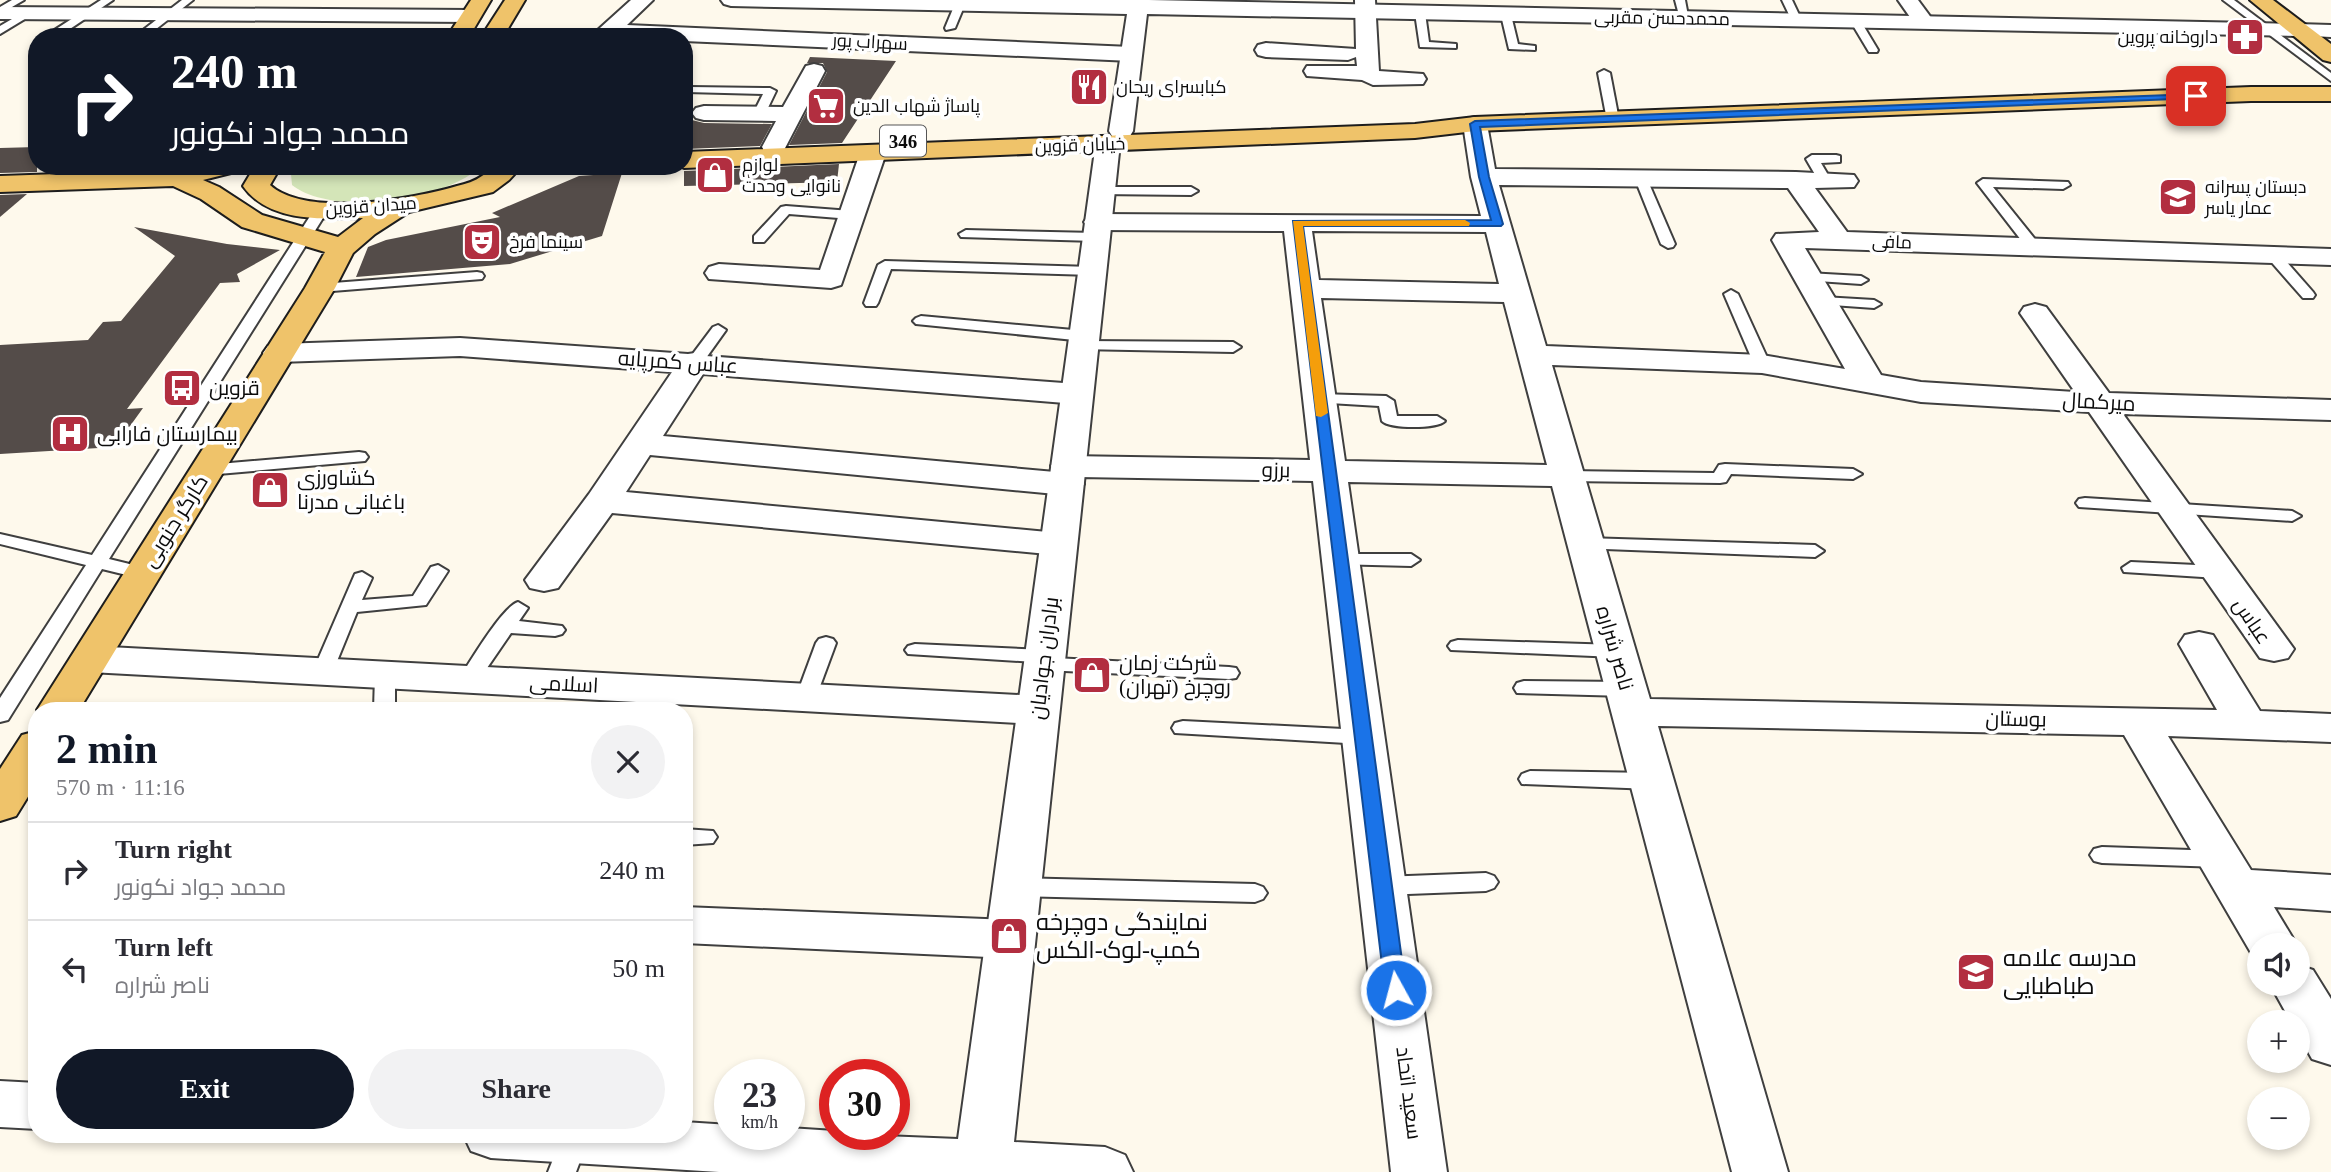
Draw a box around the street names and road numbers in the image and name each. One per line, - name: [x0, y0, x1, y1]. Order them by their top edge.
- street label: محمدحسن مقربی: [1594, 7, 1730, 30]
- street label: سهراب پور: [831, 30, 908, 56]
- road number: 346: [880, 125, 926, 156]
- street label: خیابان قزوین: [1034, 133, 1126, 158]
- street label: میدان قزوین: [325, 193, 417, 220]
- street label: مافی: [1872, 231, 1912, 254]
- street label: عباس کمرپایه: [617, 346, 739, 380]
- street label: میرکمال: [2062, 388, 2136, 417]
- street label: برزو: [1261, 458, 1291, 482]
- street label: کارگر جنوبی: [137, 470, 214, 572]
- street label: عباس: [2227, 593, 2276, 649]
- street label: برادران جوادیان: [1025, 595, 1064, 721]
- street label: ناصر شراره: [1592, 603, 1638, 693]
- street label: اسلامی: [529, 670, 599, 699]
- street label: بوستان: [1985, 706, 2047, 733]
- street label: سعید اتحاد: [1391, 1045, 1427, 1141]

